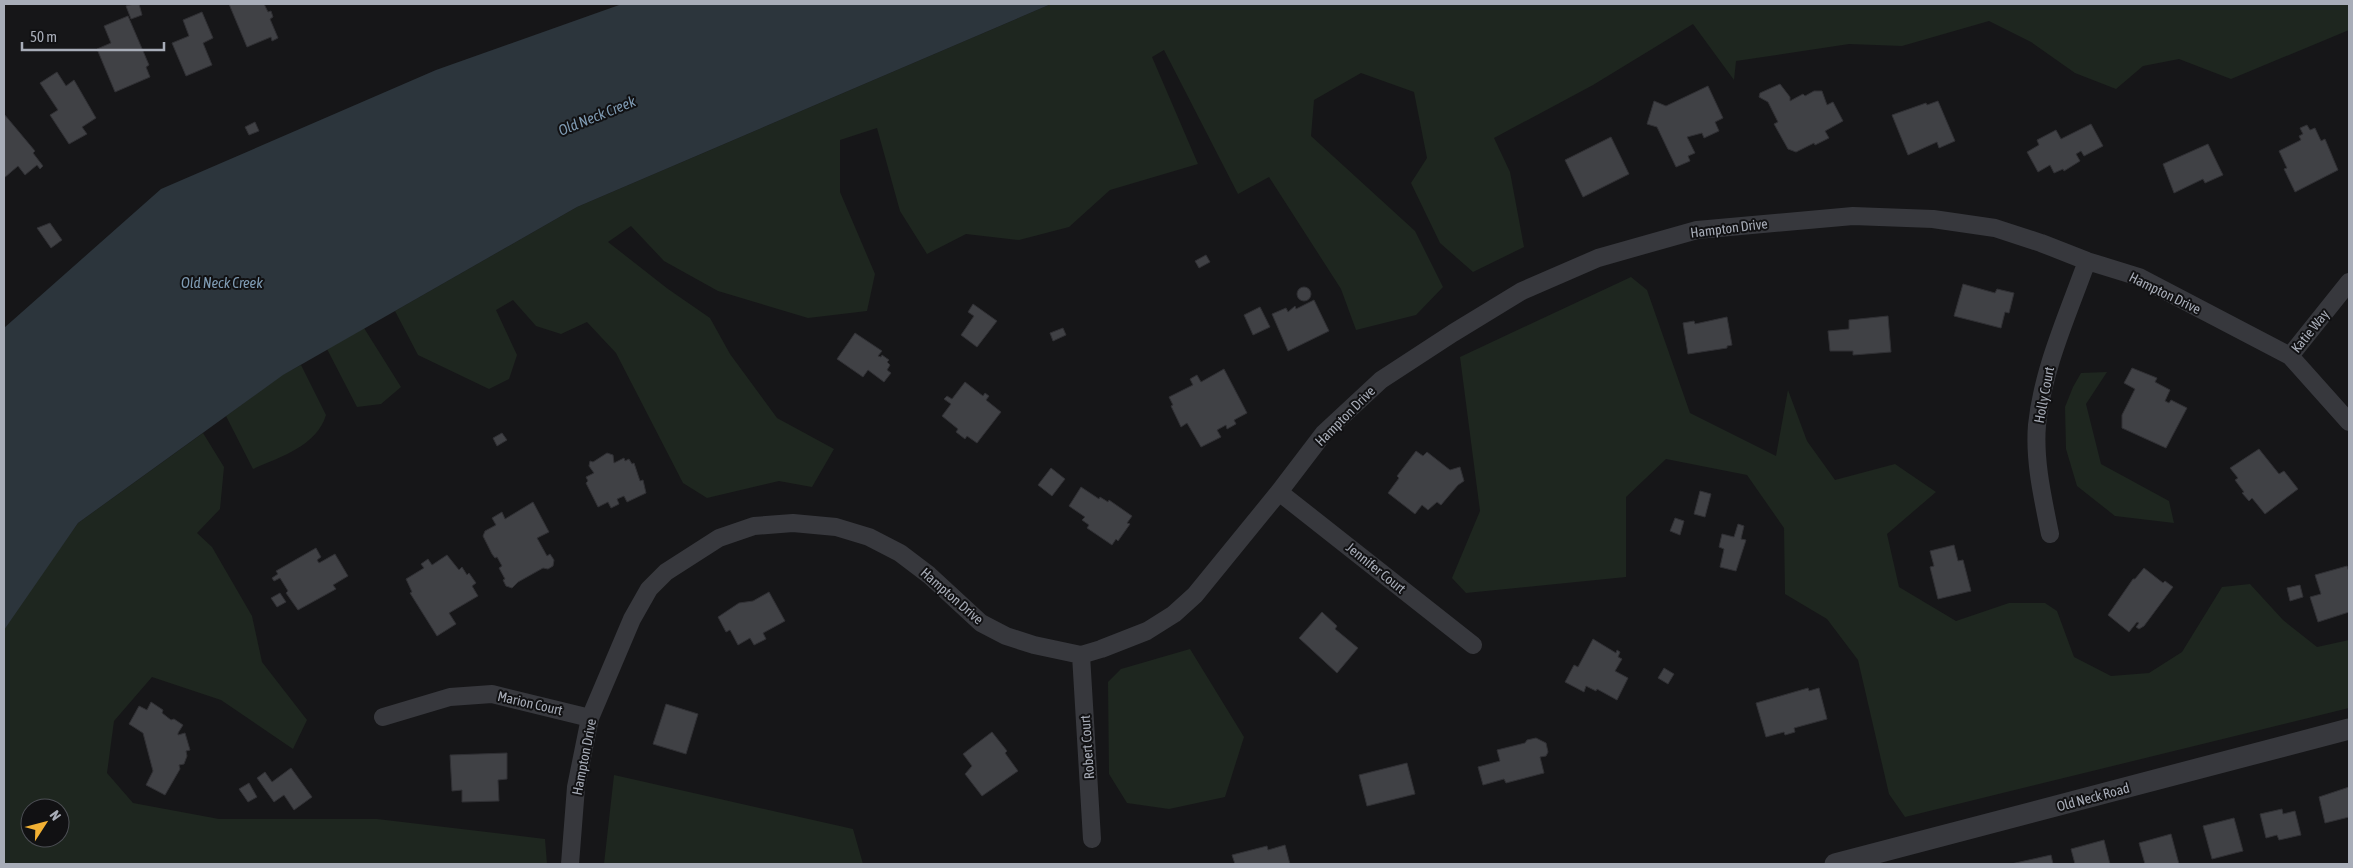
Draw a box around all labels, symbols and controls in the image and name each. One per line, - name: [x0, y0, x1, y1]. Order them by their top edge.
- scale bar: [22, 20, 165, 52]
- text: 50 m: [30, 28, 57, 45]
- water label: Old Neck Creek: [556, 92, 638, 139]
- street label: Hampton Drive: [1689, 215, 1769, 241]
- street label: Hampton Drive: [2127, 269, 2203, 317]
- water label: Old Neck Creek: [181, 274, 263, 291]
- street label: Katie Way: [2288, 306, 2332, 356]
- street label: Holly Court: [2031, 365, 2057, 425]
- street label: Hampton Drive: [1312, 383, 1378, 449]
- street label: Jennifer Court: [1343, 539, 1409, 597]
- street label: Hampton Drive: [917, 564, 987, 628]
- street label: Marion Court: [496, 688, 564, 718]
- street label: Robert Court: [1077, 714, 1097, 780]
- street label: Hampton Drive: [569, 717, 599, 797]
- street label: Old Neck Road: [2055, 780, 2131, 814]
- north arrow: [20, 798, 70, 848]
- text: N: [47, 807, 64, 823]

